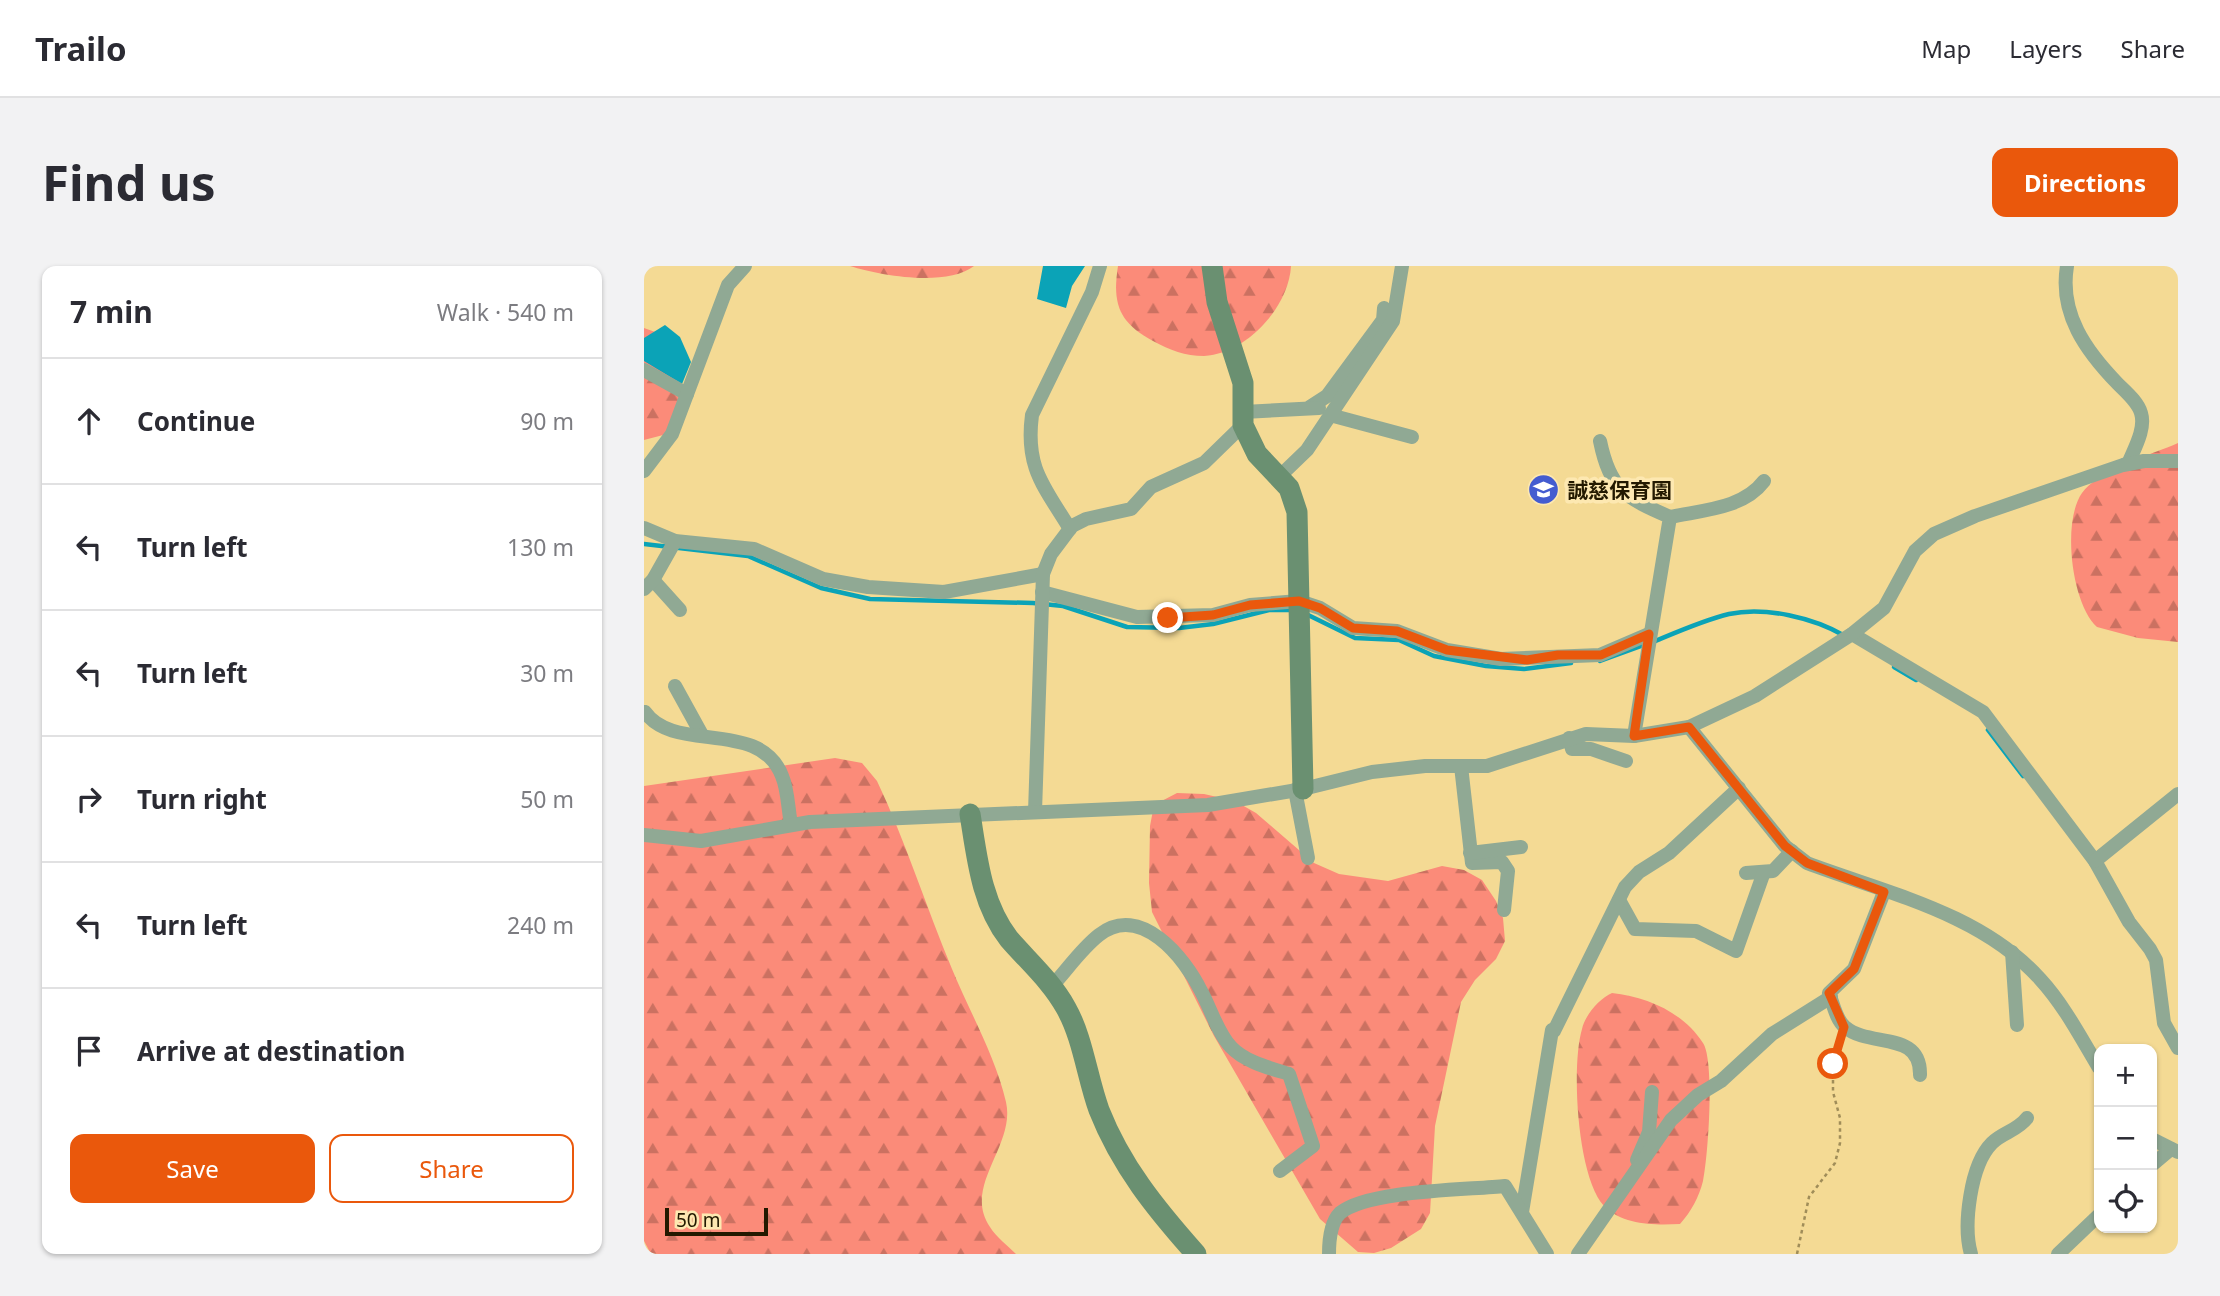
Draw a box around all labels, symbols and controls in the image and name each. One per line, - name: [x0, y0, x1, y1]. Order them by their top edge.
- text: Trailo: [35, 26, 127, 71]
- text: Map: [1921, 32, 1971, 65]
- text: Layers: [2009, 32, 2083, 65]
- text: Share: [2121, 32, 2185, 65]
- button: Directions: [1992, 148, 2178, 217]
- text: Find us: [42, 149, 216, 215]
- text: 7 min: [70, 291, 153, 332]
- text: Walk · 540 m: [437, 296, 574, 328]
- icon: ahead: [70, 402, 108, 440]
- text: Continue: [137, 403, 255, 439]
- text: 90 m: [520, 405, 574, 437]
- school or university icon: 誠慈保育園: [1527, 473, 1561, 507]
- place label: 誠慈保育園: [1567, 476, 1672, 504]
- icon: left: [70, 528, 108, 566]
- text: Turn left: [137, 529, 248, 565]
- text: 130 m: [507, 531, 574, 563]
- route end: [1152, 602, 1183, 633]
- icon: left: [70, 654, 108, 692]
- text: Turn left: [137, 655, 248, 691]
- text: 30 m: [520, 657, 574, 689]
- icon: right: [70, 780, 108, 818]
- text: Turn right: [137, 781, 267, 817]
- text: 50 m: [520, 783, 574, 815]
- icon: left: [70, 906, 108, 944]
- text: Turn left: [137, 907, 248, 943]
- text: 240 m: [507, 909, 574, 941]
- icon: arrive: [70, 1032, 108, 1070]
- text: Arrive at destination: [137, 1033, 406, 1069]
- map controls: [2094, 1044, 2157, 1233]
- button: +: [2094, 1044, 2157, 1107]
- route start: [1817, 1048, 1848, 1079]
- button: −: [2094, 1107, 2157, 1170]
- button: Save: [70, 1134, 315, 1203]
- button: Share: [329, 1134, 574, 1203]
- button: locate: [2094, 1170, 2157, 1233]
- scale bar: [665, 1205, 768, 1237]
- text: 50 m: [676, 1207, 720, 1233]

